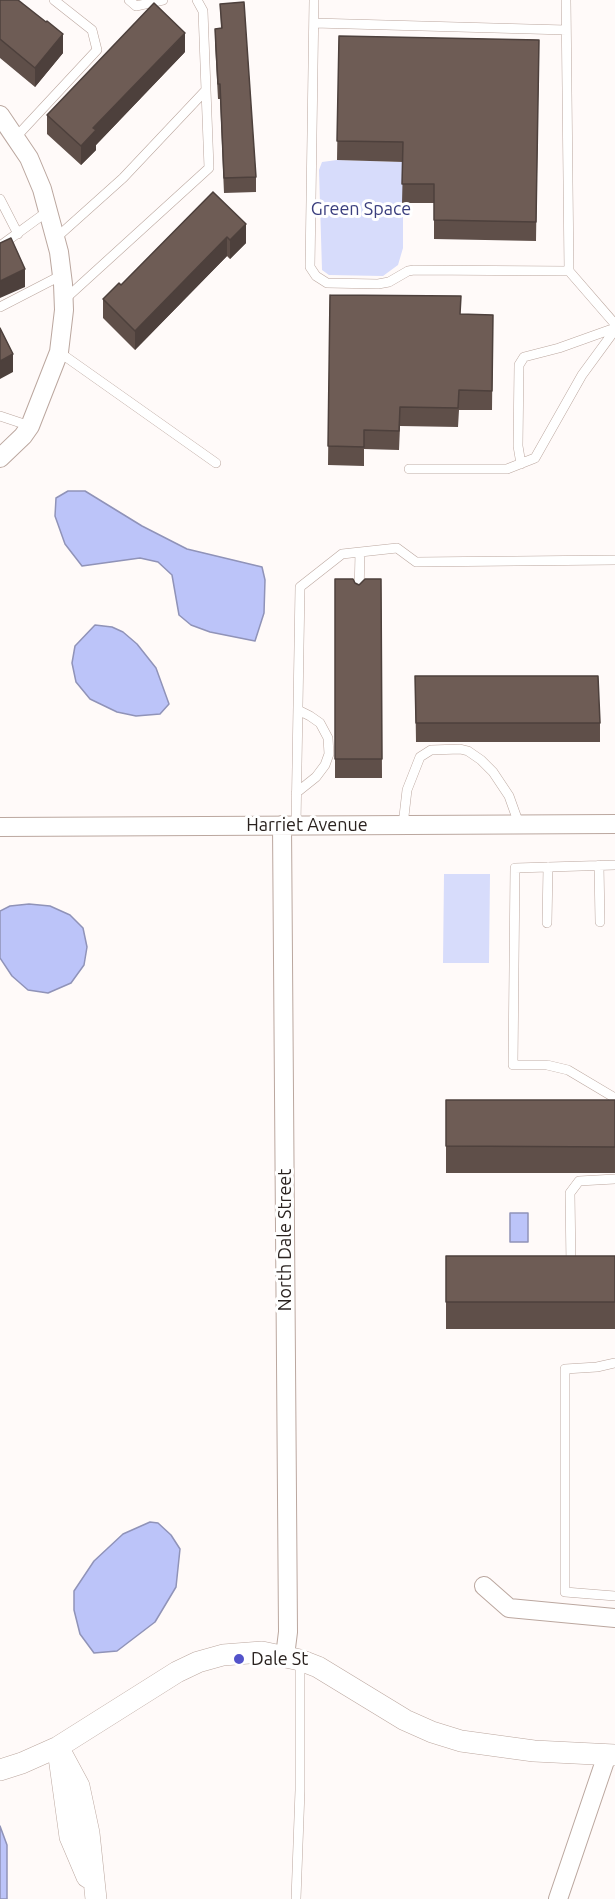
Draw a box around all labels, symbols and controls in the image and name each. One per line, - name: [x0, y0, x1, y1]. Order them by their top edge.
- park label: Green Space: [311, 198, 411, 220]
- street label: Harriet Avenue: [246, 814, 368, 836]
- street label: North Dale Street: [274, 1169, 296, 1311]
- place label: Dale St: [251, 1648, 308, 1670]
- marker: Dale St: [232, 1652, 246, 1666]

